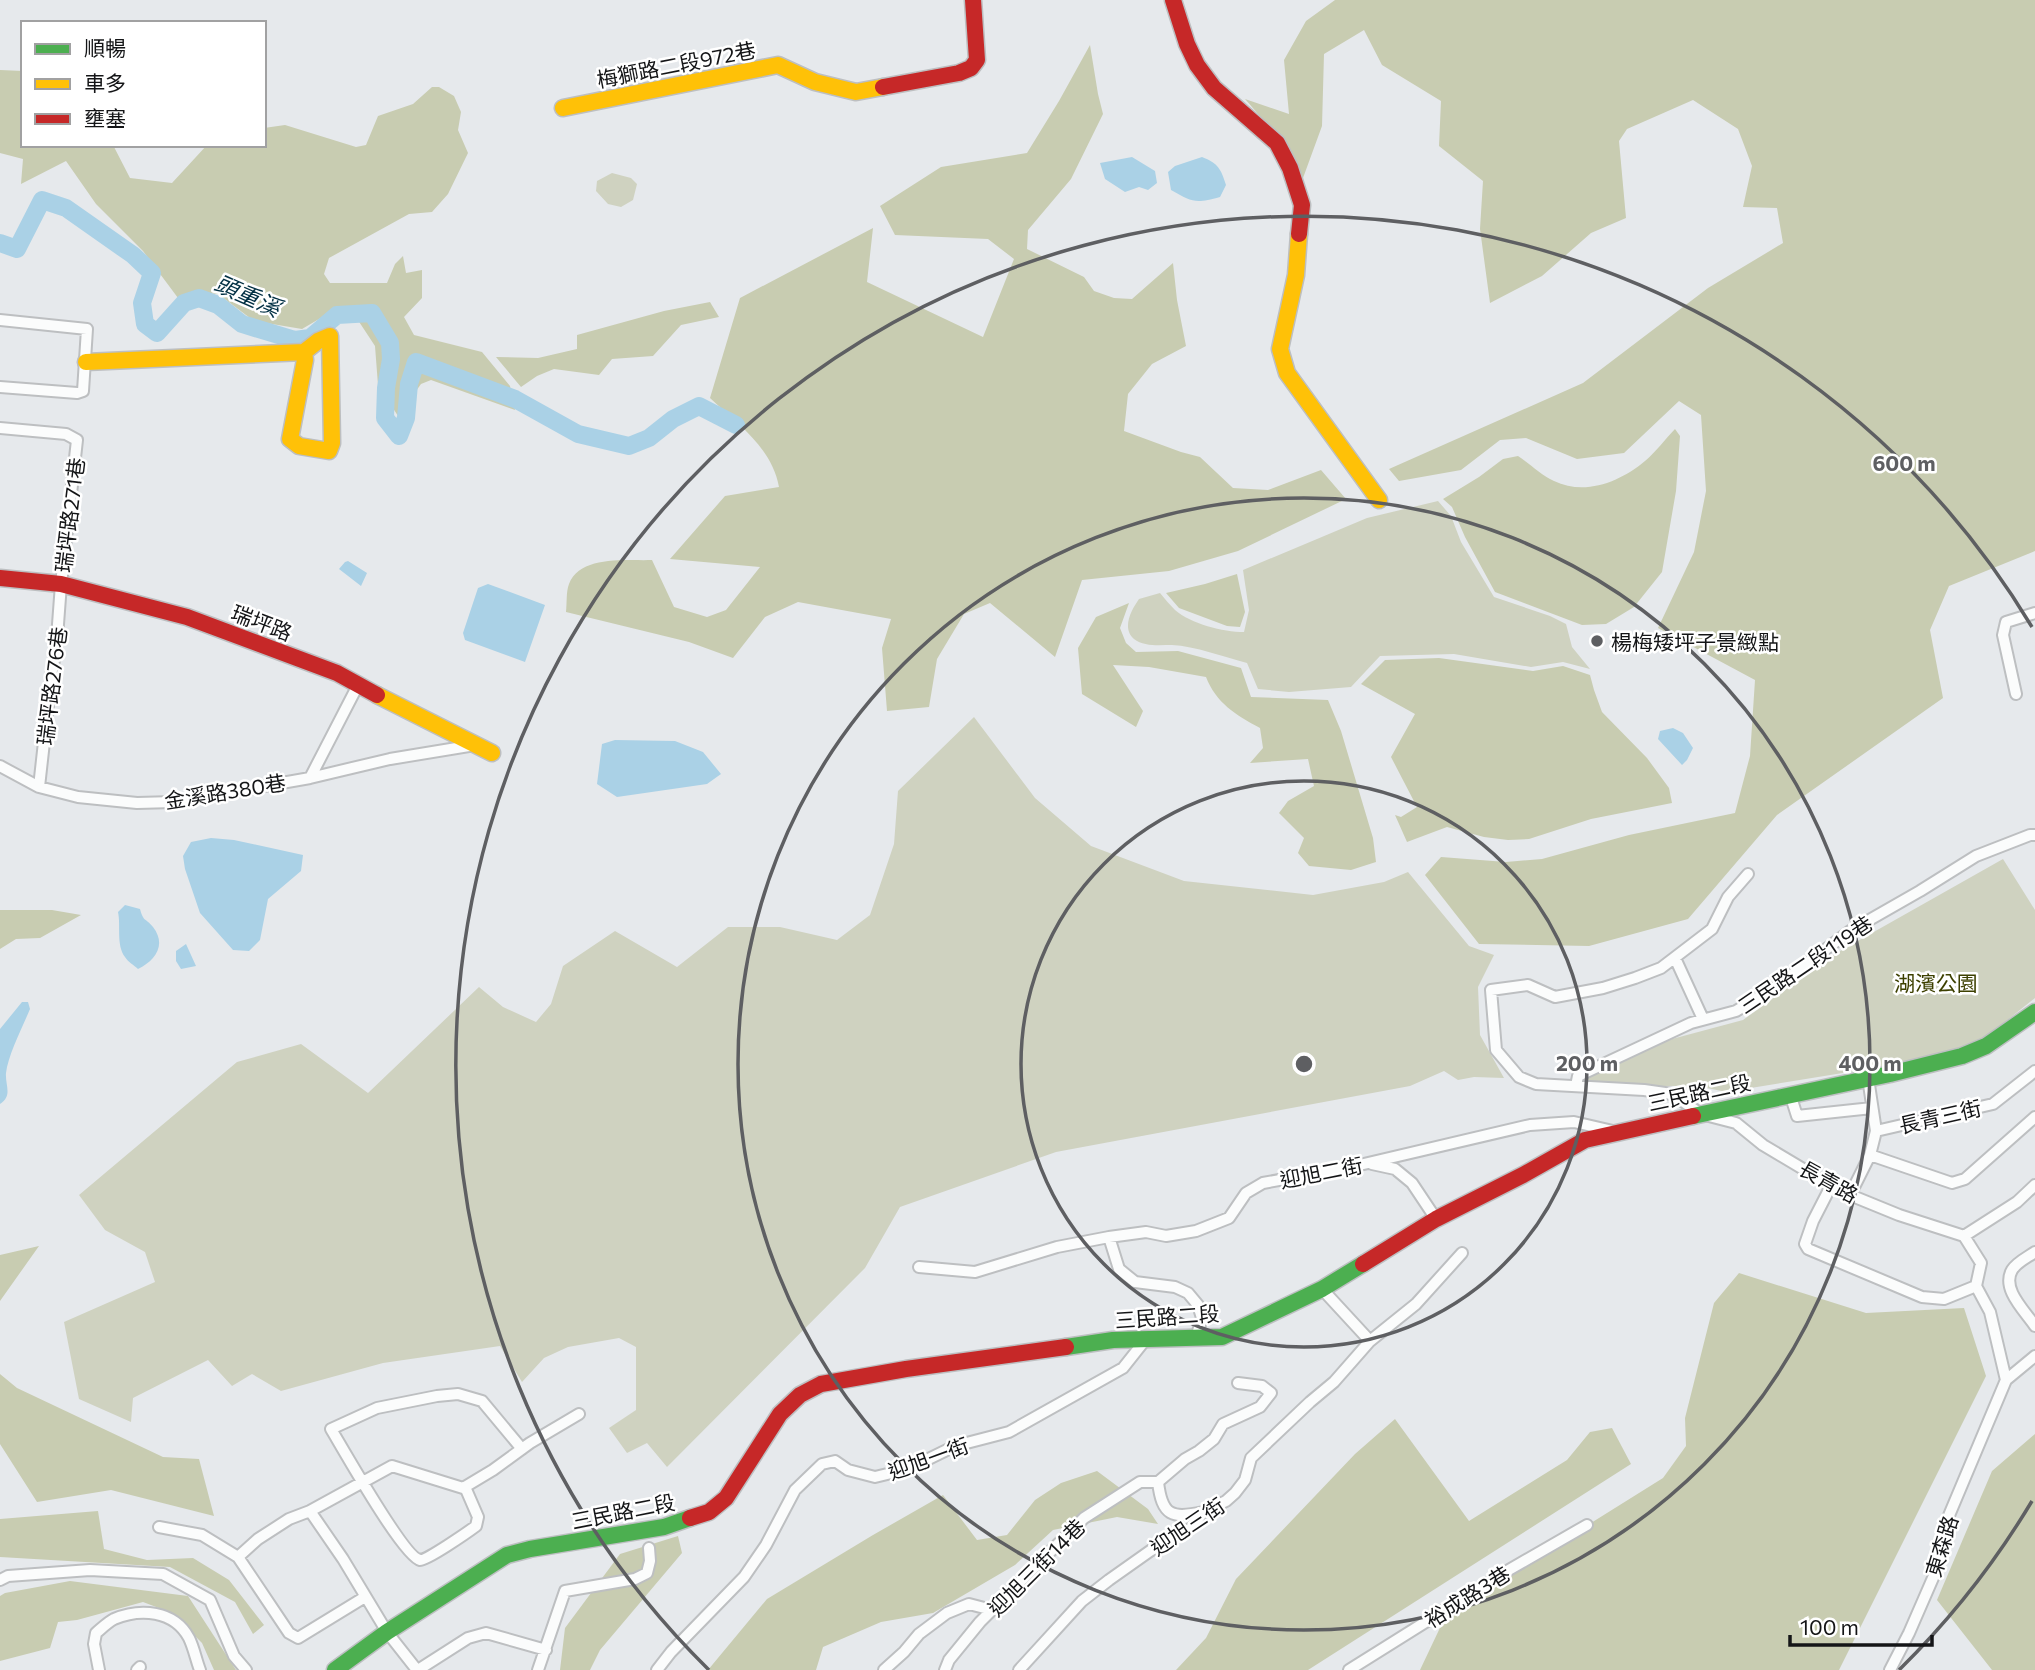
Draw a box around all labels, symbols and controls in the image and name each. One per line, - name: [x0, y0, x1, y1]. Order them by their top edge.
- legend: [21, 21, 266, 147]
- text: 順暢: [84, 35, 126, 60]
- street label: 梅獅路二段972巷: [594, 36, 758, 92]
- text: 車多: [84, 70, 126, 95]
- text: 壅塞: [84, 105, 126, 130]
- water label: 頭重溪: [211, 268, 288, 323]
- text: 600 m: [1872, 450, 1936, 475]
- street label: 瑞坪路271巷: [50, 456, 88, 574]
- street label: 瑞坪路: [228, 599, 296, 645]
- street label: 瑞坪路276巷: [31, 625, 71, 747]
- place label: 楊梅矮坪子景緻點: [1611, 629, 1779, 654]
- marker: 楊梅矮坪子景緻點: [1589, 633, 1605, 649]
- street label: 金溪路380巷: [163, 769, 287, 813]
- street label: 三民路二段119巷: [1733, 910, 1877, 1018]
- park label: 湖濱公園: [1894, 970, 1978, 995]
- text: 200 m: [1556, 1050, 1618, 1075]
- text: 400 m: [1838, 1050, 1902, 1075]
- centre of rings: [1292, 1052, 1316, 1076]
- street label: 三民路二段: [1645, 1069, 1753, 1115]
- street label: 長青三街: [1896, 1094, 1984, 1138]
- street label: 迎旭二街: [1277, 1152, 1365, 1192]
- street label: 長青路: [1795, 1155, 1863, 1207]
- street label: 三民路二段: [1114, 1300, 1220, 1332]
- street label: 迎旭一街: [884, 1432, 972, 1484]
- street label: 三民路二段: [569, 1489, 677, 1533]
- street label: 迎旭三街: [1145, 1492, 1229, 1560]
- street label: 東森路: [1920, 1512, 1962, 1580]
- street label: 迎旭三街14巷: [982, 1513, 1090, 1621]
- street label: 裕成路3巷: [1420, 1560, 1514, 1632]
- scale bar: [1790, 1604, 1932, 1648]
- text: 100 m: [1800, 1614, 1859, 1639]

